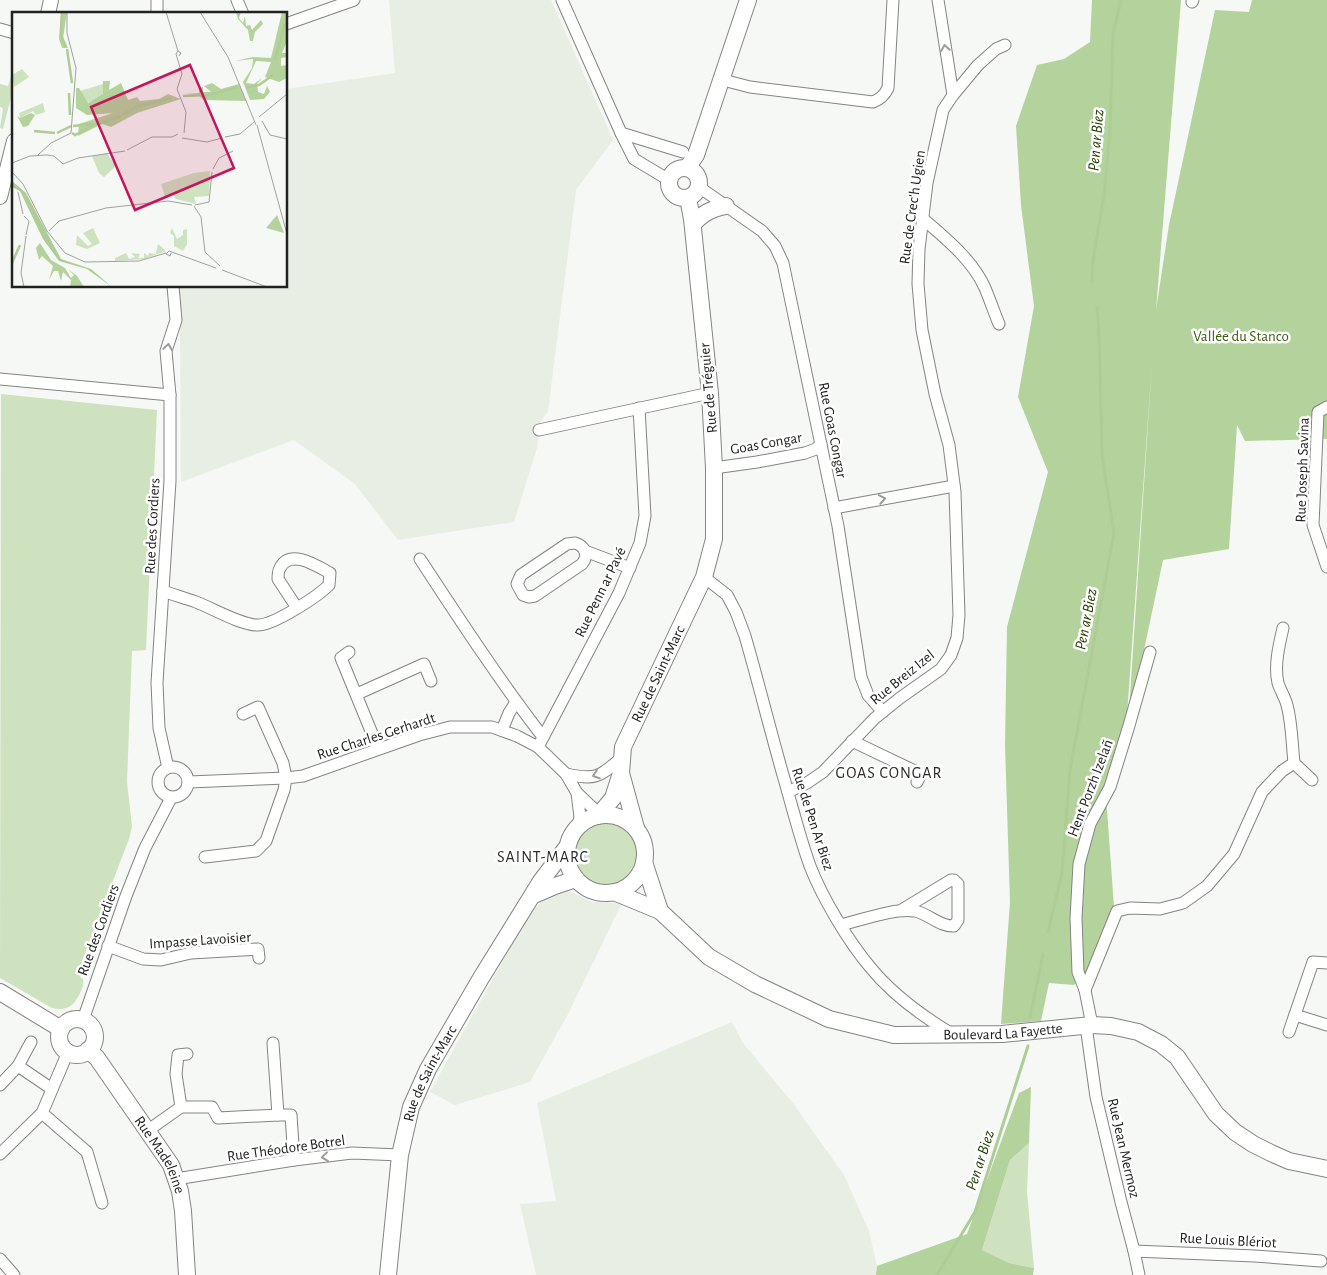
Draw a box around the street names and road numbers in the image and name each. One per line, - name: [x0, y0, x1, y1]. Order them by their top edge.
- street label: Rue de Crec'h Ugien: [897, 149, 928, 265]
- street label: Rue de Tréguier: [697, 342, 720, 434]
- street label: Rue Goas Congar: [816, 381, 849, 479]
- street label: Rue Joseph Savina: [1293, 417, 1312, 523]
- street label: Goas Congar: [729, 430, 803, 457]
- street label: Rue des Cordiers: [142, 478, 163, 574]
- street label: Rue Penn ar Pavé: [572, 545, 629, 640]
- street label: Rue de Saint-Marc: [629, 623, 688, 725]
- street label: Rue Breiz Izel: [867, 647, 937, 708]
- street label: Rue Charles Gerhardt: [315, 710, 437, 763]
- street label: Hent Porzh Izelañ: [1065, 738, 1116, 839]
- street label: Rue de Pen Ar Biez: [789, 766, 836, 872]
- street label: Rue des Cordiers: [75, 882, 122, 978]
- street label: Impasse Lavoisier: [149, 929, 252, 952]
- street label: Boulevard La Fayette: [943, 1021, 1063, 1043]
- street label: Rue de Saint-Marc: [401, 1023, 460, 1123]
- street label: Rue Jean Mermoz: [1105, 1097, 1142, 1199]
- street label: Rue Madeleine: [132, 1113, 187, 1196]
- street label: Rue Théodore Botrel: [226, 1133, 346, 1164]
- street label: Rue Louis Blériot: [1179, 1230, 1277, 1251]

